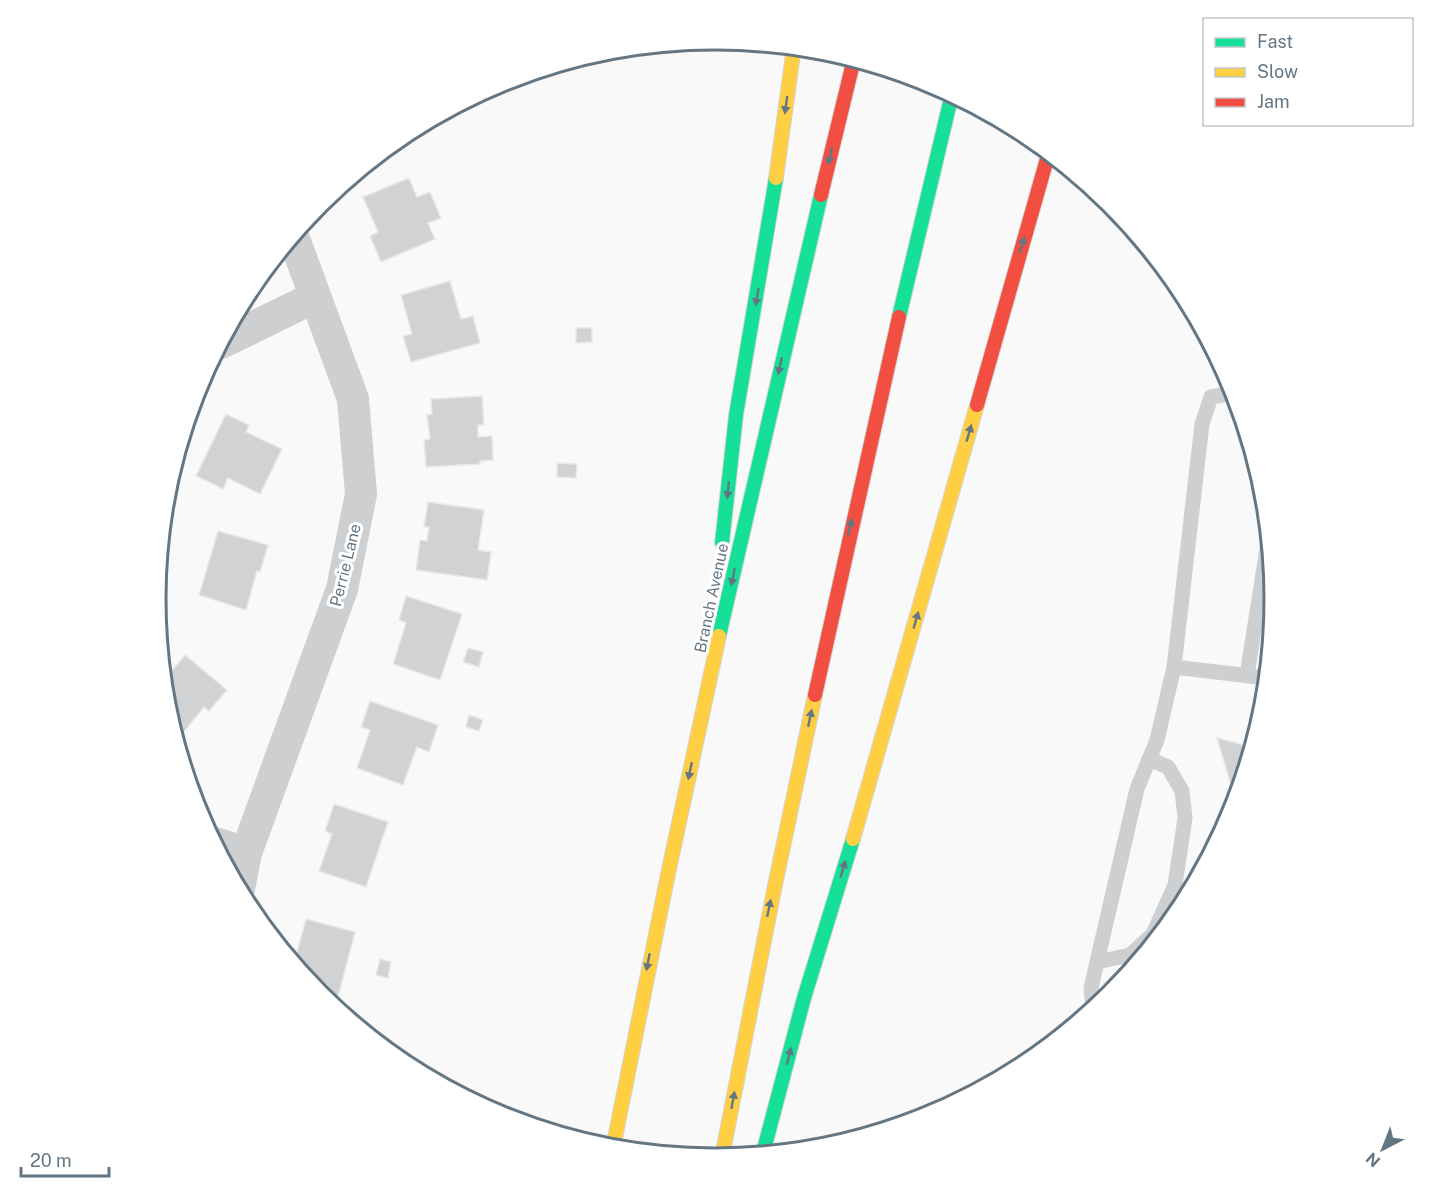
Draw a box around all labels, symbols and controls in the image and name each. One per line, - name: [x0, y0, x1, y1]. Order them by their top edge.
- legend: [1203, 18, 1413, 126]
- text: Fast: [1257, 31, 1293, 52]
- text: Slow: [1257, 61, 1298, 82]
- text: Jam: [1257, 91, 1290, 112]
- one-way arrow: [782, 95, 791, 114]
- one-way arrow: [825, 147, 835, 165]
- one-way arrow: [1018, 236, 1027, 254]
- one-way arrow: [752, 288, 761, 307]
- one-way arrow: [775, 357, 784, 376]
- one-way arrow: [965, 423, 974, 441]
- one-way arrow: [723, 481, 732, 500]
- one-way arrow: [846, 518, 856, 536]
- street label: Perrie Lane: [326, 522, 365, 608]
- street label: Branch Avenue: [691, 542, 732, 655]
- one-way arrow: [728, 568, 737, 587]
- one-way arrow: [912, 611, 921, 629]
- one-way arrow: [806, 708, 815, 727]
- one-way arrow: [685, 762, 694, 781]
- one-way arrow: [839, 860, 849, 878]
- one-way arrow: [765, 899, 775, 918]
- one-way arrow: [643, 953, 652, 972]
- one-way arrow: [784, 1047, 794, 1065]
- one-way arrow: [728, 1090, 737, 1109]
- north arrow: [1353, 1119, 1413, 1179]
- scale bar: [21, 1140, 110, 1178]
- text: N: [1362, 1149, 1384, 1171]
- text: 20 m: [30, 1150, 72, 1171]

